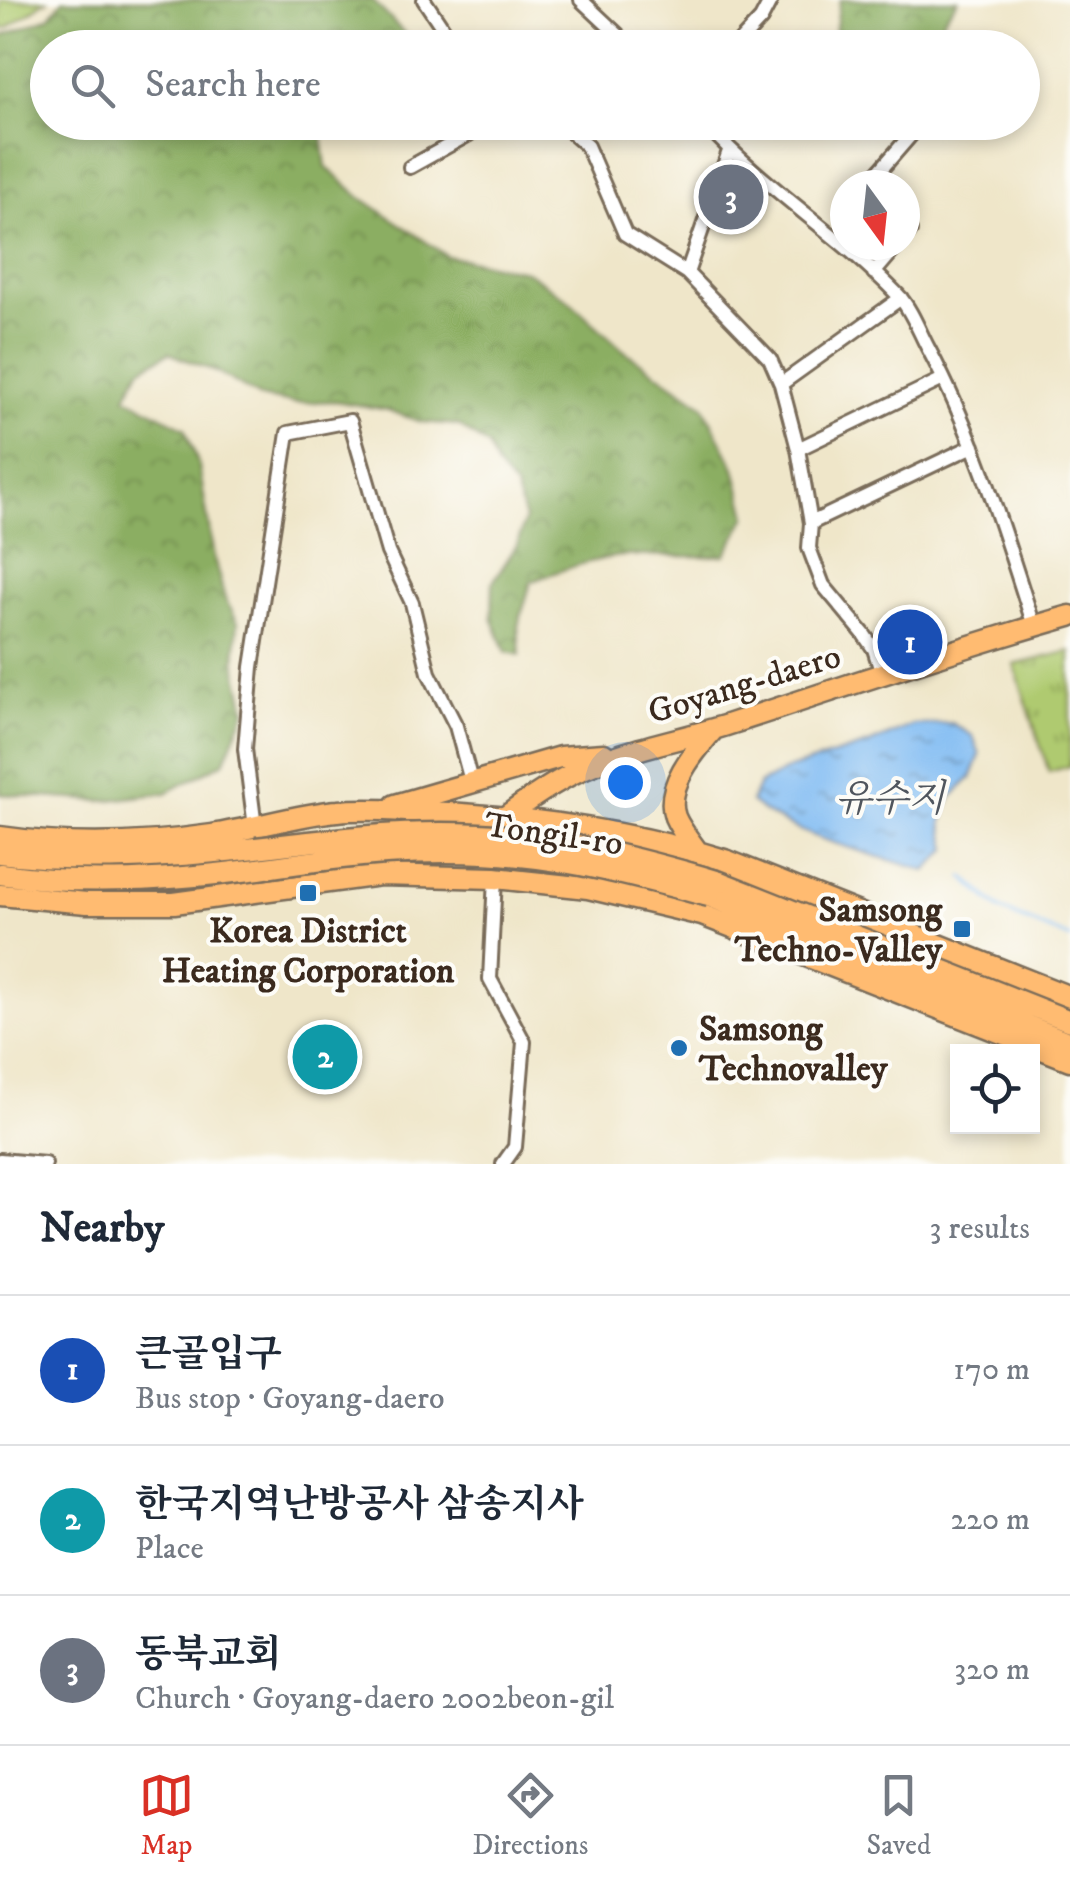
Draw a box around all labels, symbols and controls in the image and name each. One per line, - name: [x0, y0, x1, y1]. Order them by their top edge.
- search box: [30, 30, 1040, 140]
- icon: search: [65, 58, 120, 113]
- text: Search here: [145, 61, 321, 109]
- pin: 3: [698, 160, 764, 234]
- north arrow: [830, 170, 920, 260]
- pin: 1: [878, 604, 942, 680]
- street label: Goyang-daero: [643, 635, 846, 735]
- your location: [600, 757, 651, 808]
- water label: 유수지: [835, 776, 947, 824]
- street label: Tongil-ro: [482, 804, 626, 866]
- marker: Korea District Heating Corporation: [297, 882, 319, 904]
- place label: Samsong Techno-Valley: [734, 889, 943, 973]
- place label: Korea District Heating Corporation: [162, 910, 455, 994]
- marker: Samsong Techno-Valley: [951, 918, 973, 940]
- place label: Samsong Technovalley: [698, 1008, 889, 1092]
- pin: 2: [292, 1020, 358, 1094]
- marker: Samsong Technovalley: [668, 1037, 690, 1059]
- map controls: [950, 1044, 1040, 1134]
- button: locate: [950, 1044, 1040, 1134]
- text: Nearby: [40, 1203, 164, 1255]
- text: 3 results: [929, 1209, 1030, 1249]
- text: 큰골입구: [135, 1331, 282, 1379]
- text: 1: [67, 1350, 78, 1390]
- text: 170 m: [953, 1350, 1030, 1390]
- text: Bus stop · Goyang-daero: [135, 1379, 445, 1419]
- text: 한국지역난방공사 삼송지사: [135, 1481, 584, 1529]
- text: 2: [65, 1500, 80, 1540]
- text: 220 m: [950, 1500, 1030, 1540]
- text: Place: [135, 1529, 204, 1569]
- text: 동북교회: [135, 1631, 282, 1679]
- text: 3: [67, 1650, 78, 1690]
- text: 320 m: [954, 1650, 1030, 1690]
- text: Church · Goyang-daero 2002beon-gil: [135, 1679, 614, 1719]
- tab: Map: [139, 1768, 194, 1863]
- tab: Directions: [472, 1768, 588, 1863]
- tab: Saved: [867, 1768, 931, 1863]

